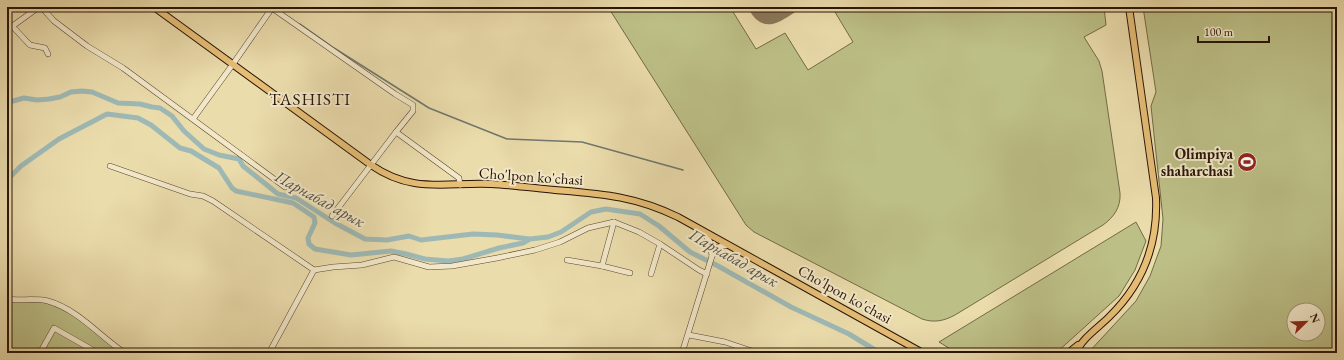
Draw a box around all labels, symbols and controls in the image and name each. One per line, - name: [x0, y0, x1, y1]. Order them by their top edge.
- scale bar: [1198, 18, 1269, 44]
- text: 100 m: [1204, 24, 1234, 40]
- district label: TASHISTI: [269, 88, 351, 110]
- place label: Olimpiya shaharchasi: [1161, 144, 1234, 180]
- sports icon: Olimpiya shaharchasi: [1236, 151, 1258, 173]
- street label: Cho'lpon ko'chasi: [478, 163, 584, 189]
- water label: Парнабад арык: [270, 165, 369, 233]
- water label: Парнабад арык: [685, 224, 783, 292]
- street label: Cho'lpon ko'chasi: [795, 260, 896, 328]
- north arrow: [1286, 302, 1326, 342]
- text: N: [1307, 311, 1323, 325]

